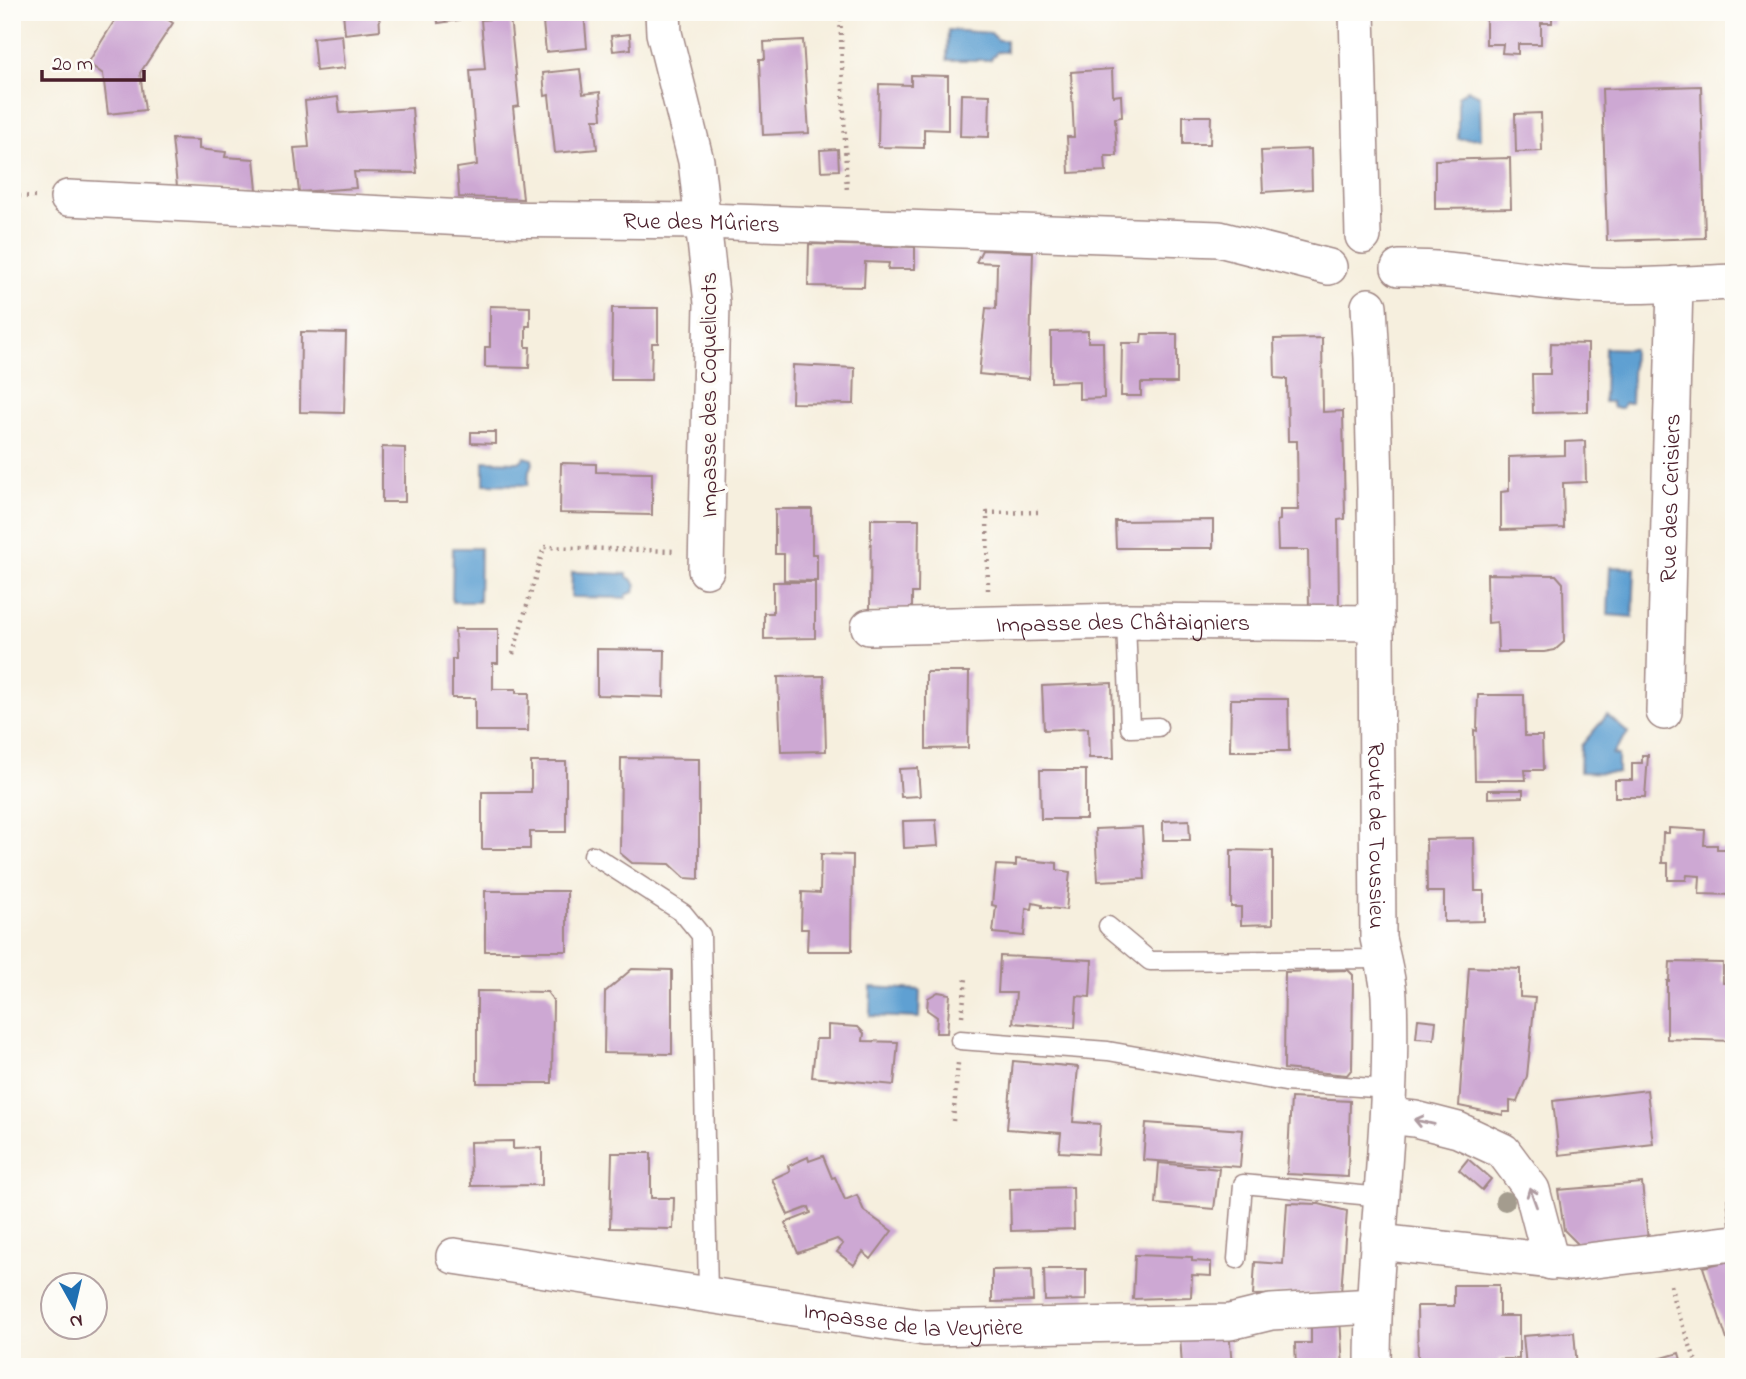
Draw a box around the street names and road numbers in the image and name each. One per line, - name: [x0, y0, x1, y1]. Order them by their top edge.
- street label: Rue des Mûriers: [623, 205, 780, 244]
- street label: Impasse des Coquelicots: [693, 272, 728, 518]
- street label: Rue des Cerisiers: [1652, 413, 1692, 583]
- street label: Impasse des Châtaigniers: [995, 606, 1250, 644]
- street label: Route de Toussieu: [1357, 742, 1393, 929]
- street label: Impasse de la Veyrière: [800, 1295, 1024, 1348]

